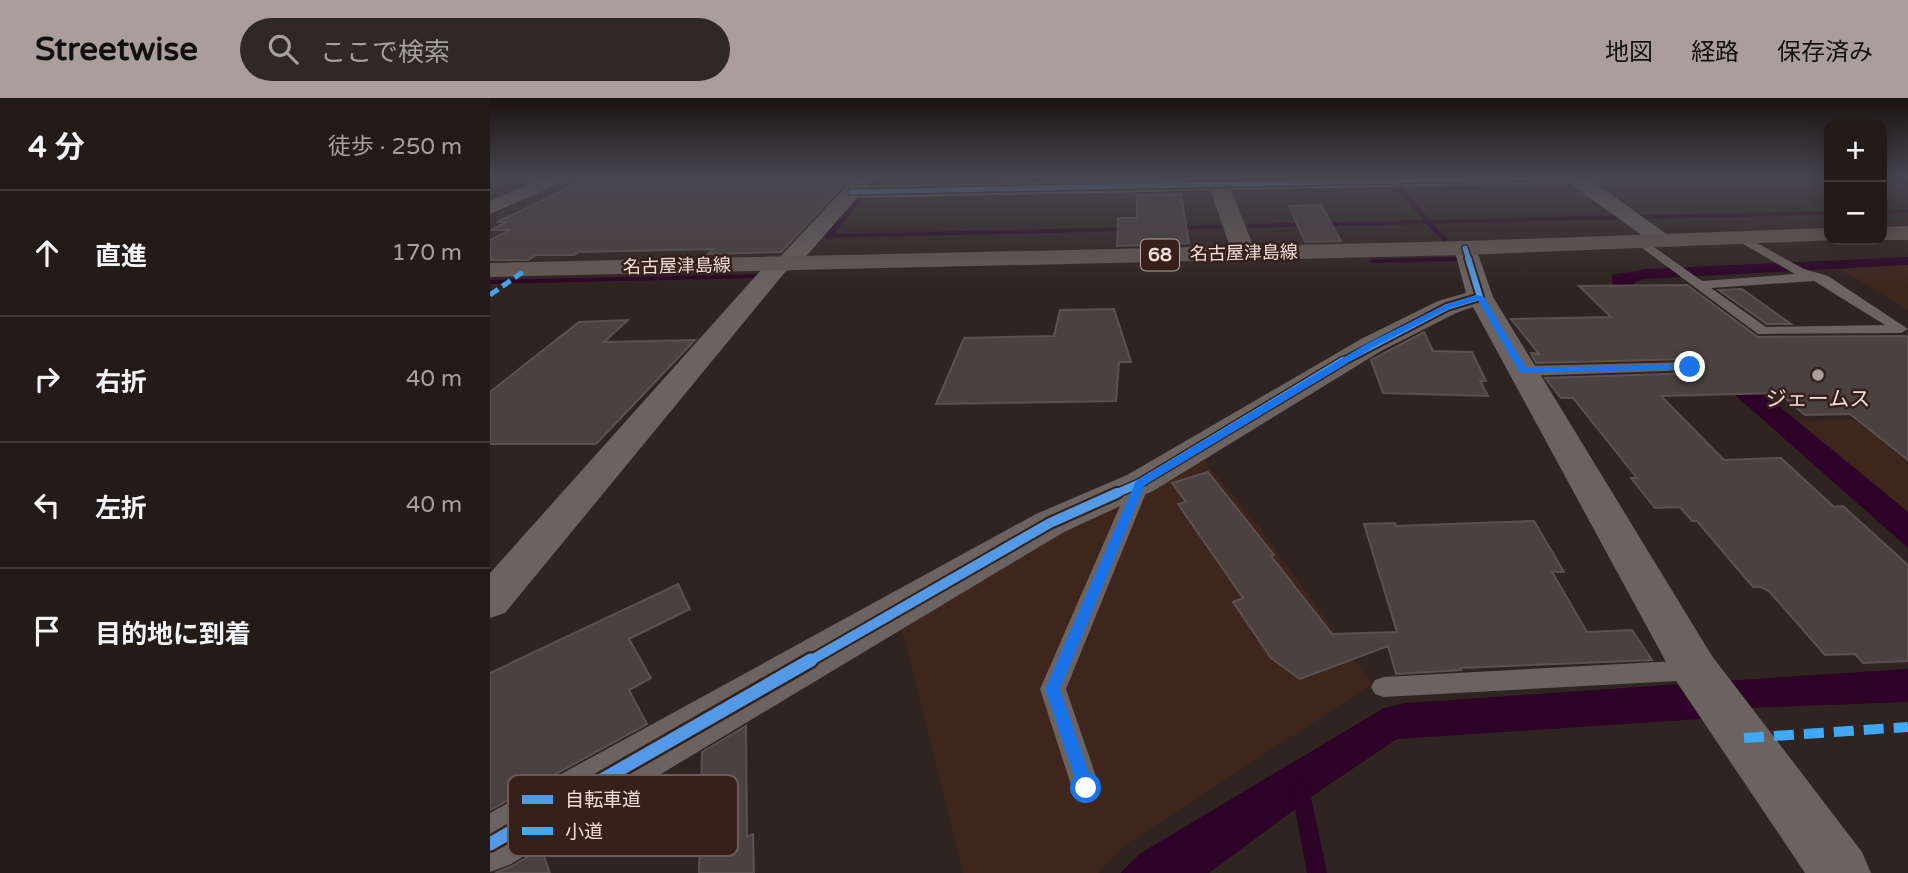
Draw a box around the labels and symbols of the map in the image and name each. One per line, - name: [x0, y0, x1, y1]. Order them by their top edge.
- road number: 68: [1141, 239, 1179, 270]
- street label: 名古屋津島線: [1190, 241, 1298, 265]
- street label: 名古屋津島線: [623, 254, 731, 278]
- route end: [1674, 351, 1705, 382]
- marker: ジェームス: [1810, 367, 1826, 383]
- place label: ジェームス: [1766, 387, 1870, 412]
- route start: [1070, 772, 1101, 803]
- legend: [508, 775, 738, 856]
- text: 自転車道: [565, 789, 641, 811]
- text: 小道: [565, 821, 603, 843]

